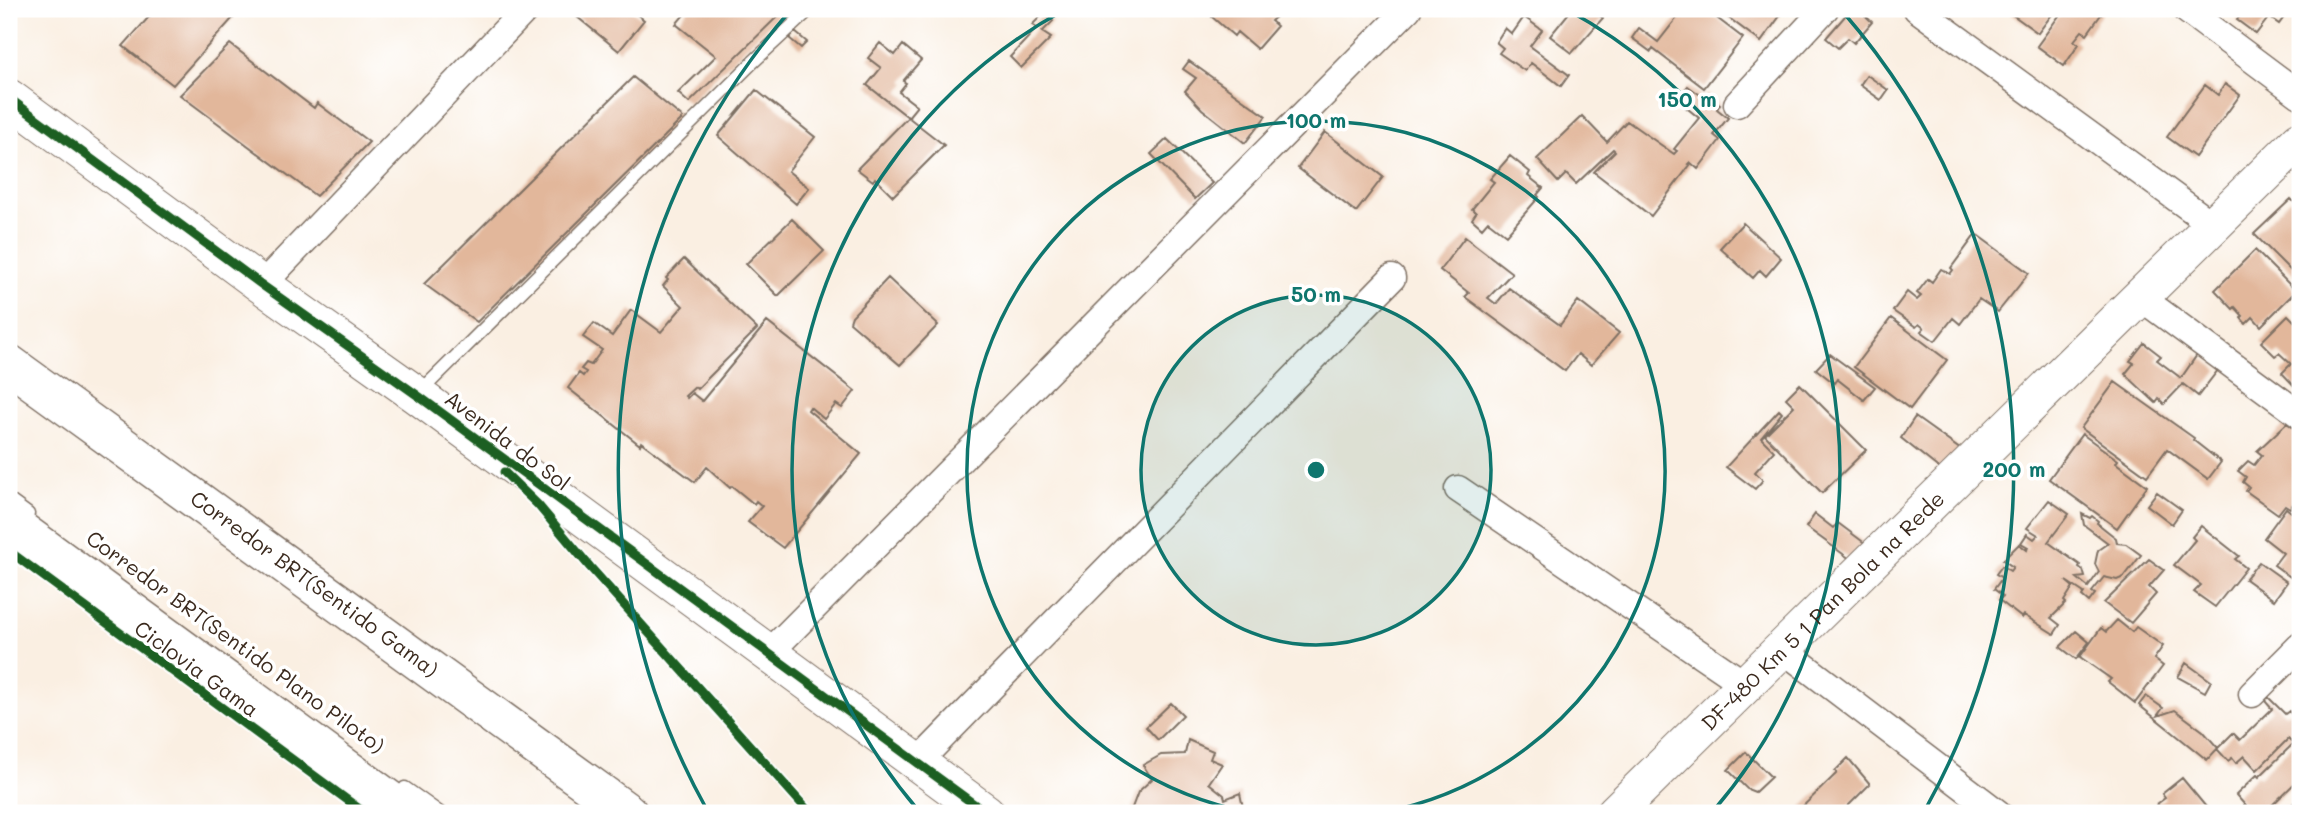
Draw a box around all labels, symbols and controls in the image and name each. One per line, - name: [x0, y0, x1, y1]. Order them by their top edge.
- text: 150 m: [1657, 85, 1717, 112]
- text: 100 m: [1286, 106, 1346, 133]
- text: 50 m: [1291, 280, 1341, 307]
- street label: Avenida do Sol: [440, 384, 576, 496]
- text: 200 m: [1983, 455, 2045, 482]
- centre of rings: [1304, 458, 1328, 482]
- street label: Corredor BRT(Sentido Gama): [186, 484, 444, 682]
- street label: DF-480 Km 5 1 Pan Bola na Rede: [1695, 484, 1949, 735]
- street label: Corredor BRT(Sentido Plano Piloto): [82, 524, 390, 758]
- street label: Ciclovia Gama: [129, 614, 265, 722]

